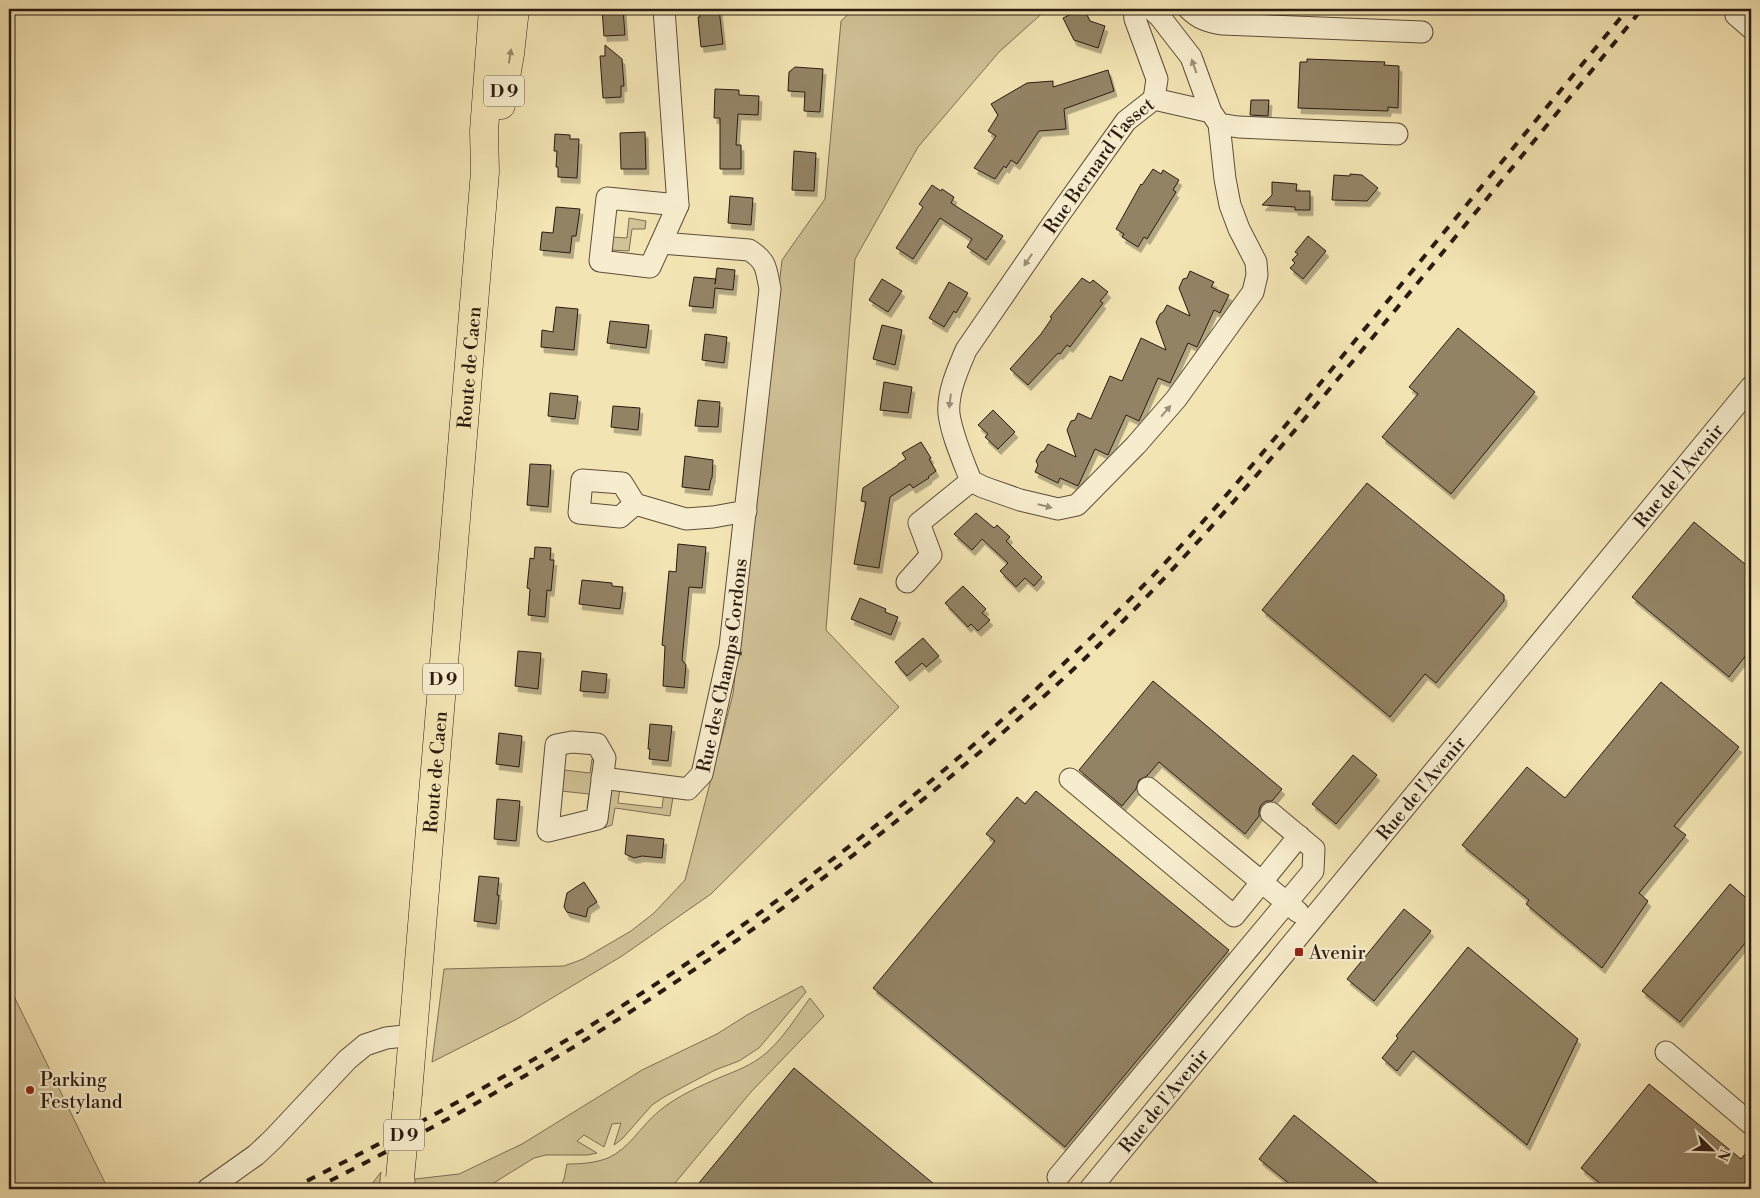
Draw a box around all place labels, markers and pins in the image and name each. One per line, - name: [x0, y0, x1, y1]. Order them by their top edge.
- place label: Avenir: [1308, 941, 1366, 965]
- marker: Avenir: [1293, 946, 1305, 958]
- place label: Parking Festyland: [40, 1068, 123, 1114]
- marker: Parking Festyland: [24, 1084, 36, 1096]

